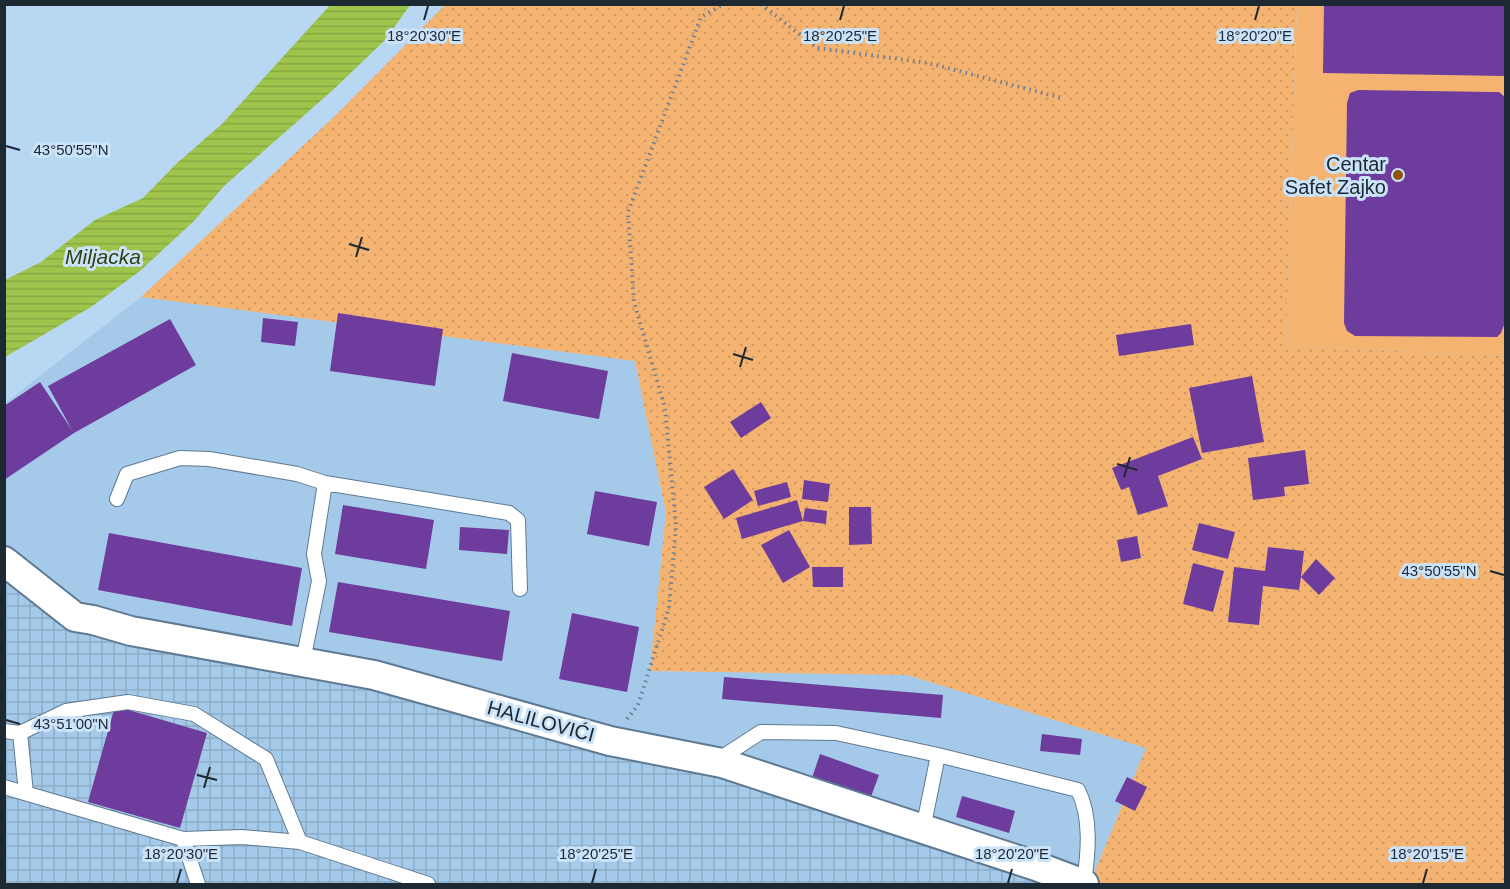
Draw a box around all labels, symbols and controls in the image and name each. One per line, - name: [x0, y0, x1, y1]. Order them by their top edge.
- text: 18°20'30"E: [387, 27, 461, 44]
- text: 18°20'25"E: [803, 27, 877, 44]
- text: 18°20'20"E: [1218, 27, 1292, 44]
- text: 43°50'55"N: [33, 141, 109, 158]
- place label: Centar Safet Zajko: [1285, 153, 1386, 198]
- marker: Centar Safet Zajko: [1391, 168, 1405, 182]
- water label: Miljacka: [65, 245, 141, 268]
- text: 43°50'55"N: [1401, 562, 1477, 579]
- street label: HALILOVIĆI: [485, 696, 597, 746]
- text: 43°51'00"N: [33, 715, 109, 732]
- text: 18°20'30"E: [144, 845, 218, 862]
- text: 18°20'25"E: [559, 845, 633, 862]
- text: 18°20'20"E: [975, 845, 1049, 862]
- text: 18°20'15"E: [1390, 845, 1464, 862]

